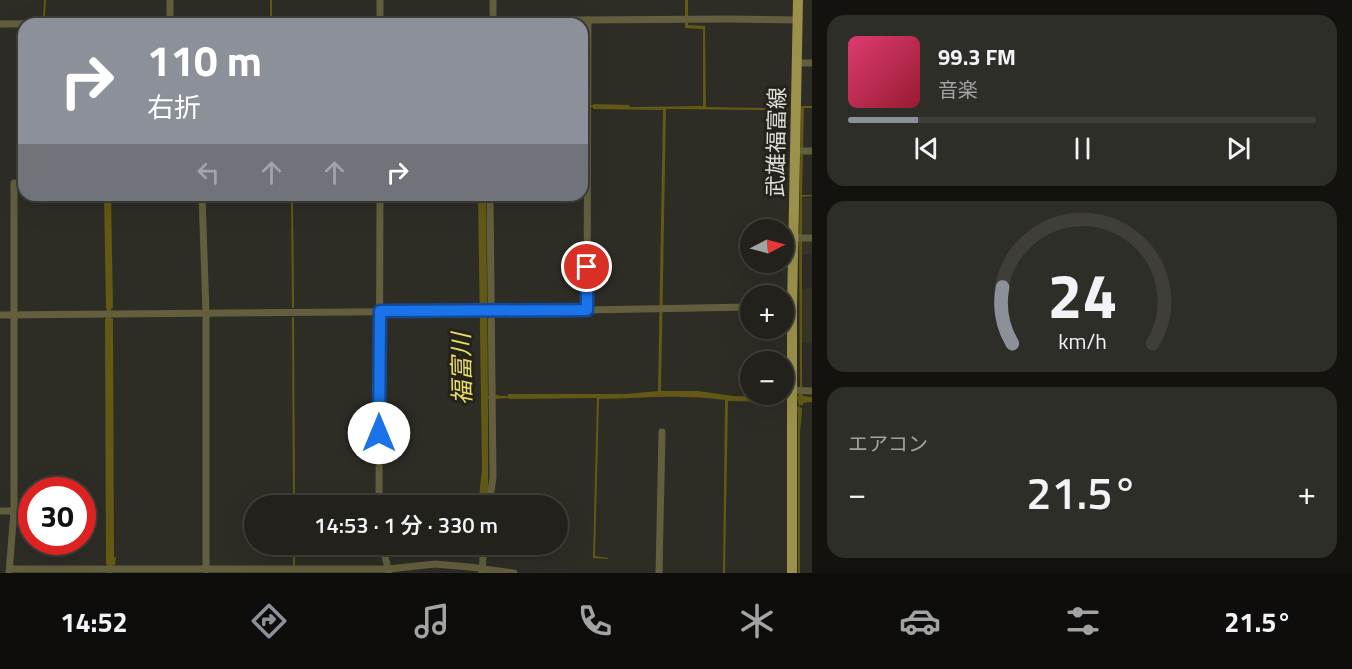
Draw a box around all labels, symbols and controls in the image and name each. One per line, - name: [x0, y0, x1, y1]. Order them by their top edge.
- text: 110 m: [147, 28, 262, 92]
- text: 99.3 FM: [938, 40, 1016, 74]
- icon: right: [48, 42, 126, 120]
- text: 音楽: [938, 74, 978, 105]
- text: 右折: [147, 86, 201, 127]
- street label: 武雄福富線: [758, 87, 794, 197]
- icon: previous: [910, 132, 943, 165]
- icon: pause: [1066, 132, 1099, 165]
- icon: next: [1222, 132, 1255, 165]
- icon: left: [192, 156, 225, 189]
- icon: ahead: [255, 156, 288, 189]
- icon: ahead: [318, 156, 351, 189]
- icon: right: [381, 156, 414, 189]
- north arrow: [740, 219, 794, 273]
- map controls: [740, 219, 794, 405]
- pin: [561, 241, 612, 292]
- text: 24: [1047, 247, 1117, 342]
- icon: arrive: [570, 250, 603, 283]
- button: +: [740, 285, 794, 339]
- text: km/h: [1058, 325, 1106, 357]
- water label: 福富川: [442, 330, 480, 405]
- button: −: [740, 351, 794, 405]
- position arrow: [347, 401, 411, 465]
- text: エアコン: [848, 428, 928, 459]
- text: 21.5°: [1026, 458, 1138, 526]
- text: −: [848, 468, 866, 518]
- text: +: [1298, 468, 1316, 518]
- speed limit sign: 30: [18, 477, 96, 555]
- text: 14:53 · 1 分 · 330 m: [314, 508, 498, 542]
- icon: directions: [248, 600, 290, 642]
- icon: music: [411, 600, 453, 642]
- icon: phone: [574, 600, 616, 642]
- icon: climate: [736, 600, 778, 642]
- icon: car: [899, 600, 941, 642]
- icon: filters: [1062, 600, 1104, 642]
- text: 14:52: [60, 601, 128, 642]
- text: 21.5°: [1224, 601, 1292, 642]

